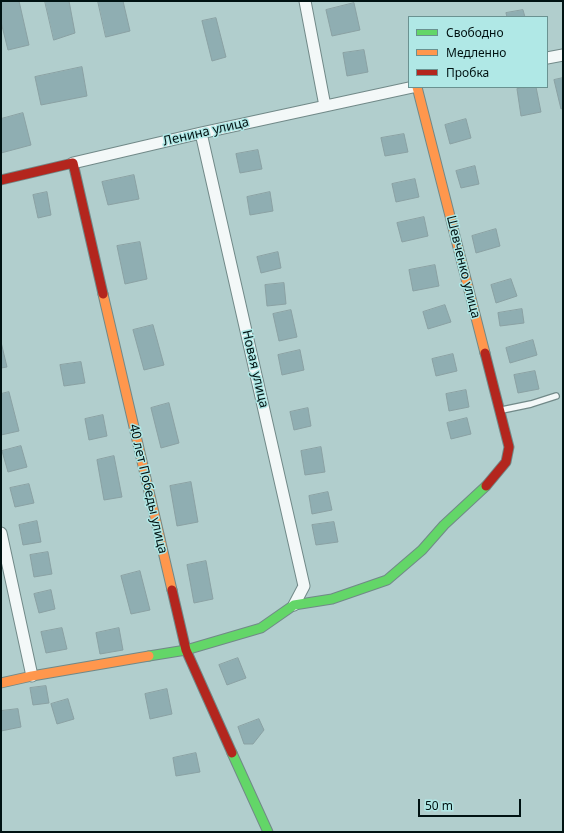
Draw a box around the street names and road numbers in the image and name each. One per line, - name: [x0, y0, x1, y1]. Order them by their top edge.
- street label: Ленина улица: [162, 115, 250, 149]
- street label: Шевченко улица: [443, 214, 483, 320]
- street label: Новая улица: [238, 328, 272, 410]
- street label: 40 лет Победы улица: [126, 423, 170, 555]

